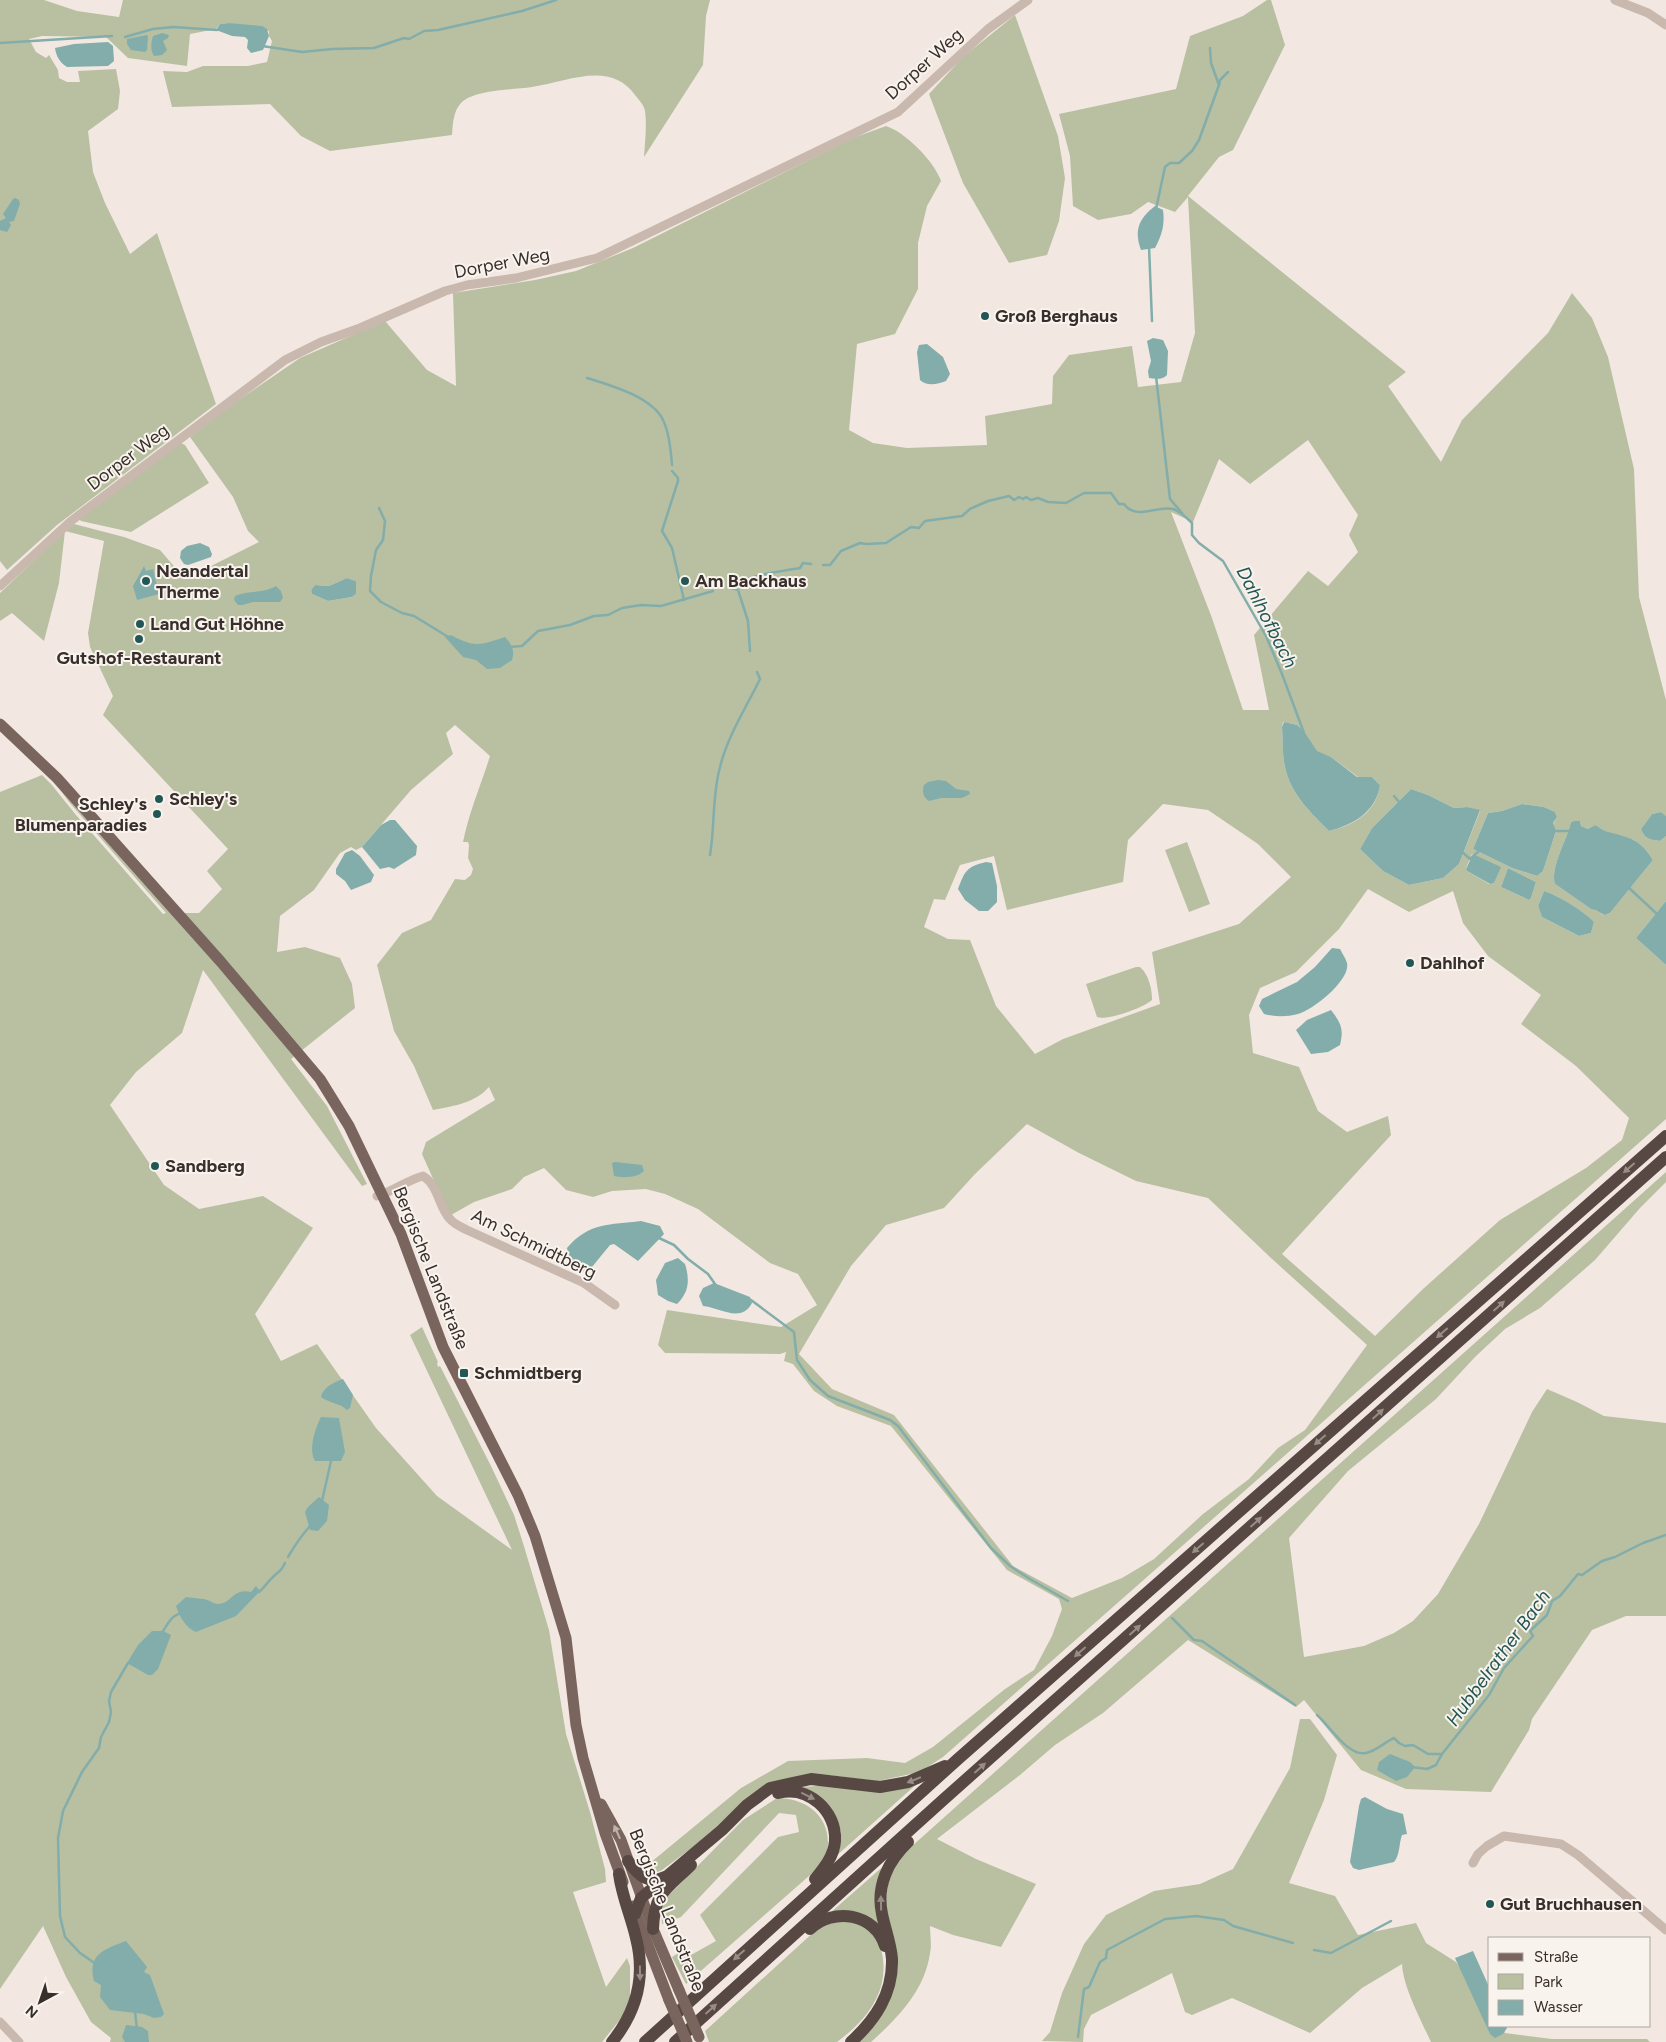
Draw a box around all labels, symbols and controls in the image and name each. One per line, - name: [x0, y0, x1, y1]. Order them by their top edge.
- street label: Dorper Weg: [881, 23, 967, 105]
- street label: Dorper Weg: [452, 243, 552, 283]
- place label: Groß Berghaus: [995, 305, 1118, 327]
- marker: Groß Berghaus: [979, 310, 991, 322]
- street label: Dorper Weg: [83, 419, 173, 495]
- place label: Neandertal Therme: [156, 560, 248, 603]
- water label: Dahlhofbach: [1232, 562, 1303, 672]
- place label: Am Backhaus: [695, 570, 807, 592]
- marker: Neandertal Therme: [140, 575, 152, 587]
- marker: Am Backhaus: [679, 575, 691, 587]
- place label: Land Gut Höhne: [150, 613, 284, 635]
- marker: Land Gut Höhne: [134, 618, 146, 630]
- marker: Gutshof-Restaurant: [133, 633, 145, 645]
- place label: Gutshof-Restaurant: [56, 647, 222, 669]
- place label: Schley's: [169, 788, 238, 810]
- place label: Schley's Blumenparadies: [15, 793, 148, 836]
- marker: Schley's: [153, 793, 165, 805]
- marker: Schley's Blumenparadies: [151, 808, 163, 820]
- place label: Dahlhof: [1420, 952, 1486, 974]
- marker: Dahlhof: [1404, 957, 1416, 969]
- place label: Sandberg: [165, 1155, 245, 1177]
- marker: Sandberg: [149, 1160, 161, 1172]
- one-way arrow: [1624, 1162, 1636, 1174]
- street label: Bergische Landstraße: [388, 1183, 474, 1353]
- street label: Am Schmidtberg: [468, 1204, 600, 1284]
- one-way arrow: [1492, 1300, 1504, 1312]
- one-way arrow: [1436, 1327, 1448, 1339]
- place label: Schmidtberg: [474, 1362, 582, 1384]
- marker: Schmidtberg: [458, 1367, 470, 1379]
- one-way arrow: [1371, 1408, 1383, 1420]
- one-way arrow: [1313, 1435, 1326, 1446]
- one-way arrow: [1250, 1516, 1262, 1528]
- one-way arrow: [1192, 1542, 1204, 1554]
- water label: Hubbelrather Bach: [1441, 1585, 1555, 1731]
- one-way arrow: [1128, 1624, 1140, 1636]
- one-way arrow: [1074, 1646, 1086, 1658]
- one-way arrow: [973, 1762, 986, 1773]
- one-way arrow: [907, 1776, 921, 1784]
- one-way arrow: [801, 1792, 816, 1801]
- one-way arrow: [613, 1825, 621, 1839]
- street label: Bergische Landstraße: [624, 1825, 710, 1995]
- place label: Gut Bruchhausen: [1500, 1893, 1642, 1915]
- one-way arrow: [877, 1894, 885, 1910]
- marker: Gut Bruchhausen: [1484, 1898, 1496, 1910]
- legend: [1488, 1937, 1651, 2027]
- text: Straße: [1534, 1948, 1578, 1966]
- one-way arrow: [734, 1949, 746, 1961]
- one-way arrow: [636, 1965, 644, 1981]
- text: Park: [1534, 1973, 1563, 1991]
- north arrow: [15, 1977, 65, 2027]
- text: Wasser: [1534, 1998, 1583, 2016]
- text: N: [22, 2002, 42, 2022]
- one-way arrow: [704, 2003, 716, 2015]

